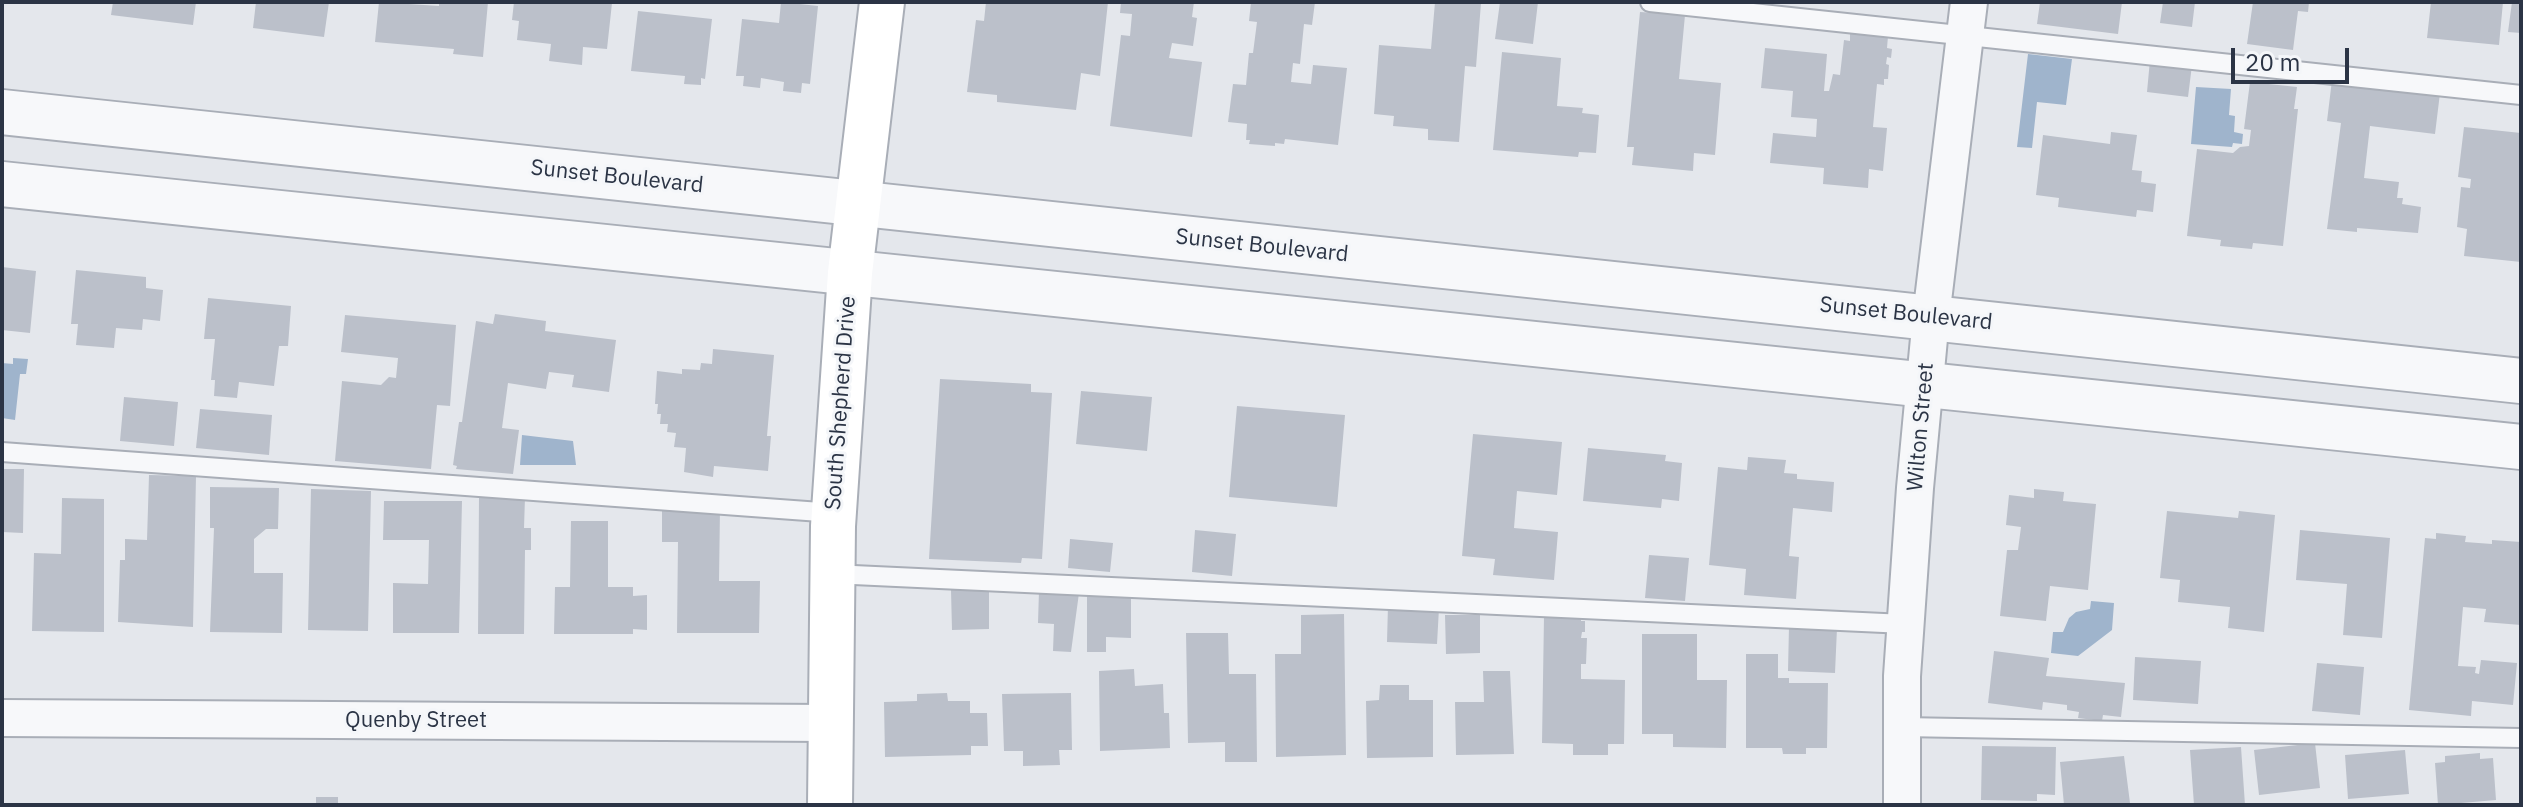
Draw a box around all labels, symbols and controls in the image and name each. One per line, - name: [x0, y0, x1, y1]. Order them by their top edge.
- scale bar: [2235, 32, 2353, 82]
- text: 20 m: [2245, 46, 2300, 78]
- street label: Sunset Boulevard: [529, 155, 705, 199]
- street label: Sunset Boulevard: [1174, 224, 1350, 268]
- street label: Sunset Boulevard: [1818, 292, 1994, 336]
- street label: South Shepherd Drive: [820, 295, 862, 511]
- street label: Wilton Street: [1902, 362, 1940, 492]
- street label: Quenby Street: [345, 708, 487, 734]

